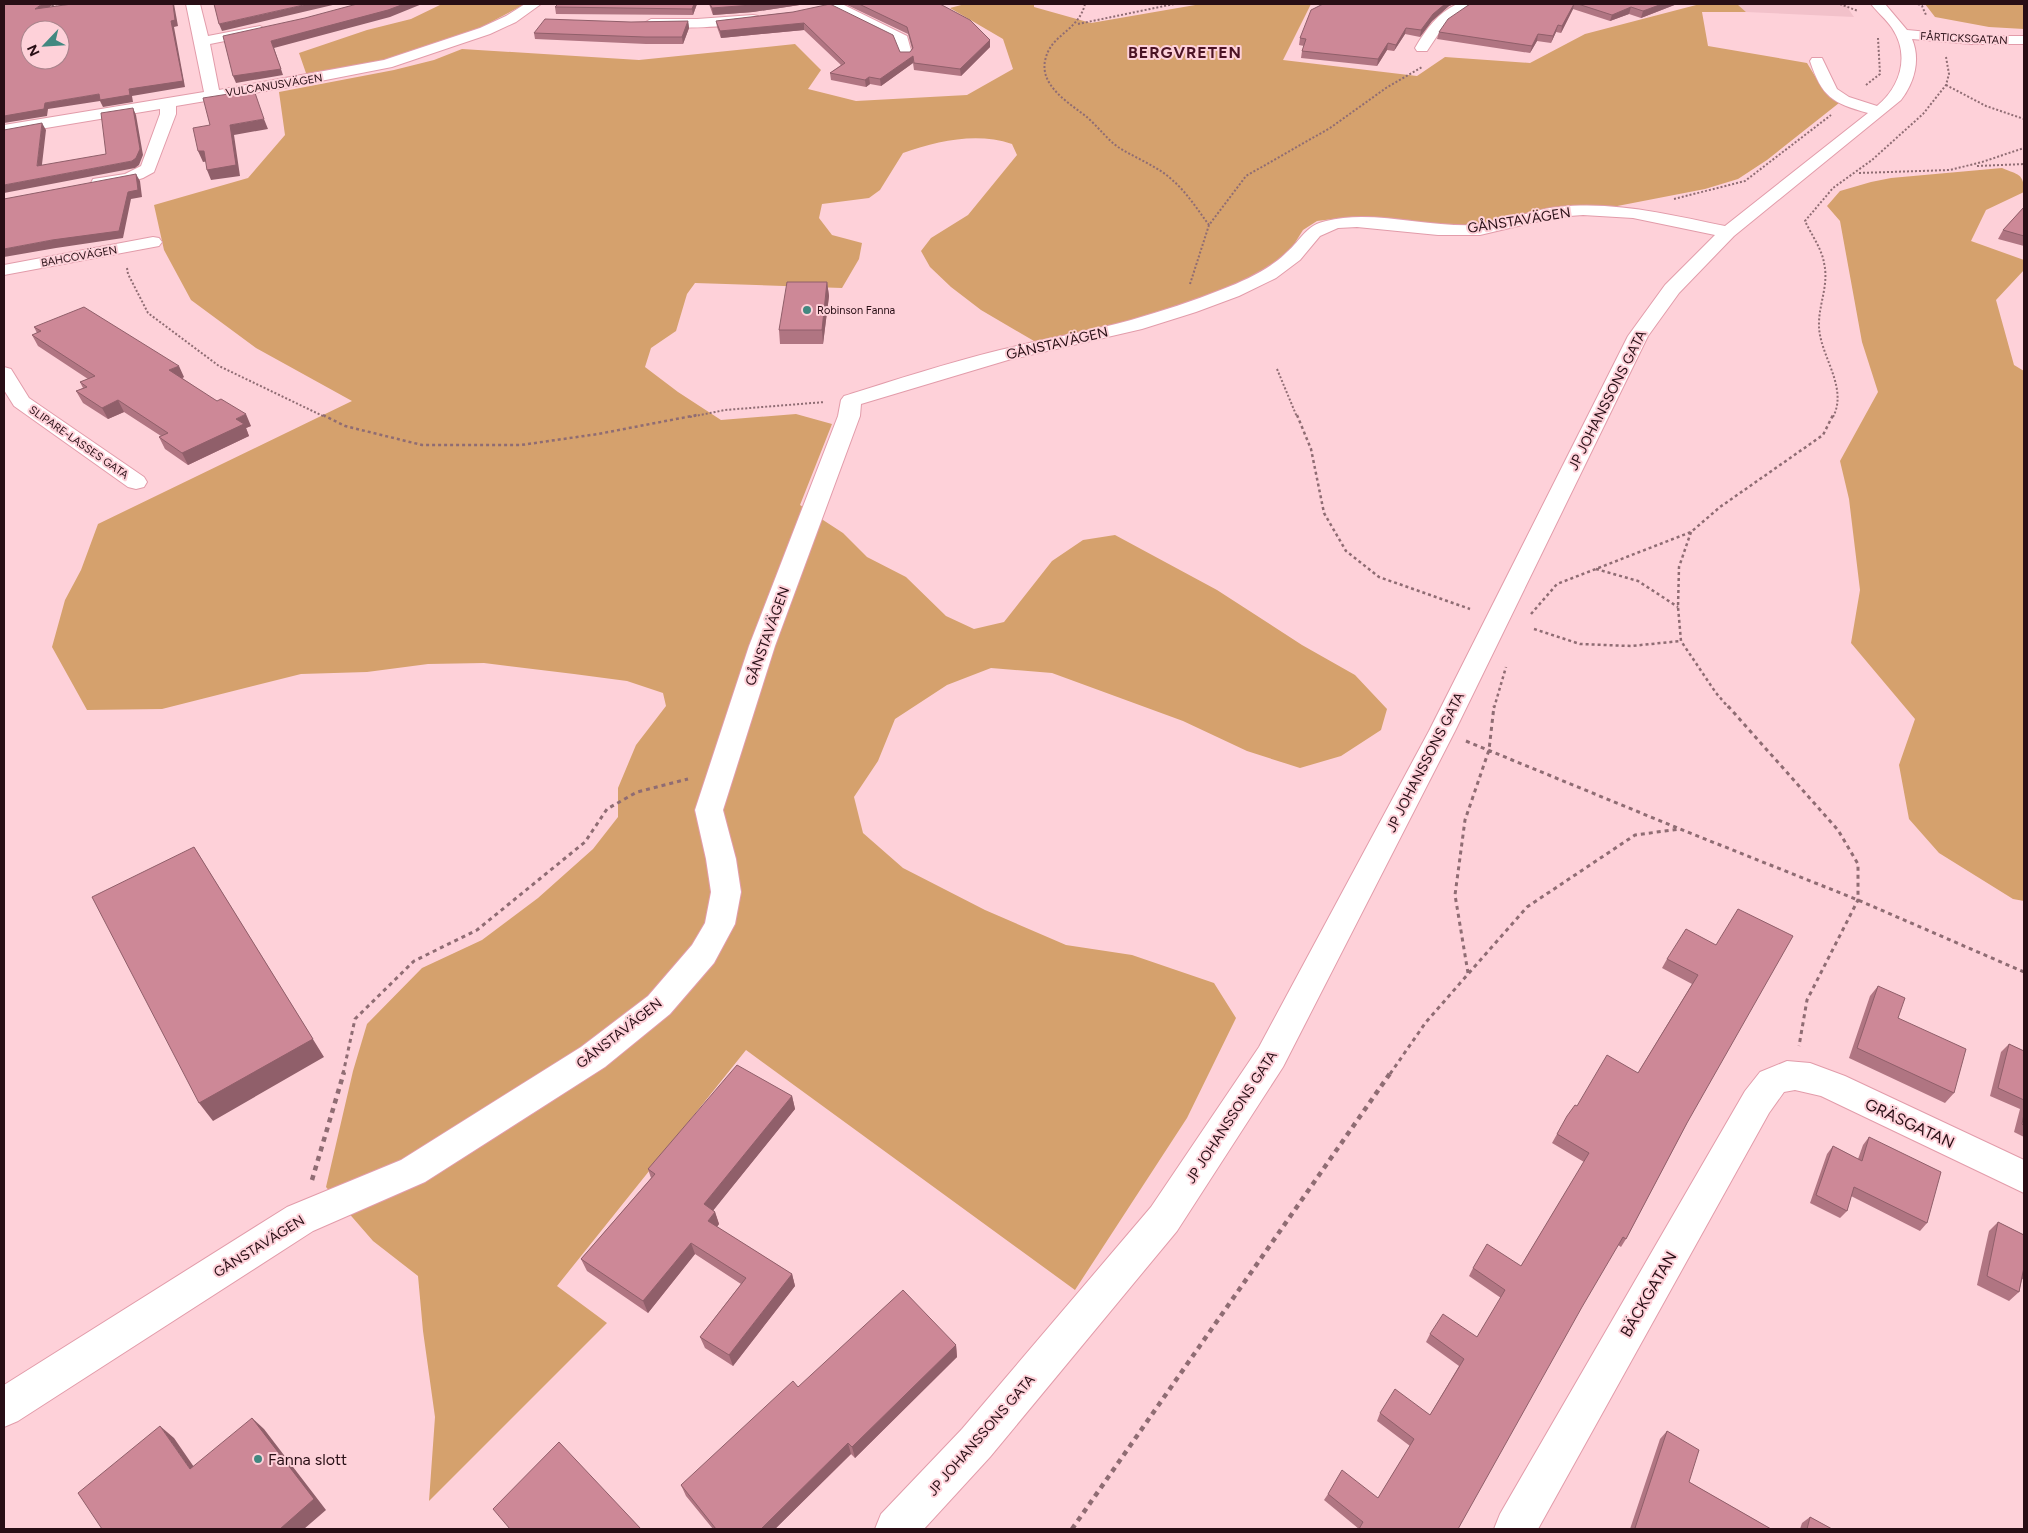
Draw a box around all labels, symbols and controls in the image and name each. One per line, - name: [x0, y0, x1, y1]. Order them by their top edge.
- north arrow: [20, 20, 70, 70]
- street label: FÅRTICKSGATAN: [1920, 29, 2008, 47]
- text: N: [24, 42, 44, 59]
- district label: BERGVRETEN: [1128, 43, 1242, 62]
- street label: VULCANUSVÄGEN: [225, 71, 323, 100]
- street label: GÅNSTAVÄGEN: [1466, 204, 1572, 237]
- street label: BAHCOVÄGEN: [40, 243, 118, 270]
- marker: Robinson Fanna: [801, 304, 813, 316]
- place label: Robinson Fanna: [817, 304, 895, 317]
- street label: GÅNSTAVÄGEN: [1004, 323, 1110, 363]
- street label: JP JOHANSSONS GATA: [1565, 327, 1650, 473]
- street label: SLIPARE-LASSES GATA: [27, 403, 131, 482]
- street label: GÅNSTAVÄGEN: [742, 584, 793, 688]
- street label: JP JOHANSSONS GATA: [1383, 689, 1468, 835]
- street label: GÅNSTAVÄGEN: [573, 995, 666, 1072]
- street label: JP JOHANSSONS GATA: [1182, 1047, 1281, 1187]
- street label: GRÄSGATAN: [1862, 1094, 1958, 1152]
- street label: GÅNSTAVÄGEN: [211, 1212, 308, 1281]
- street label: BÄCKGATAN: [1616, 1248, 1681, 1340]
- street label: JP JOHANSSONS GATA: [924, 1371, 1039, 1499]
- place label: Fanna slott: [268, 1450, 347, 1469]
- marker: Fanna slott: [252, 1453, 264, 1465]

